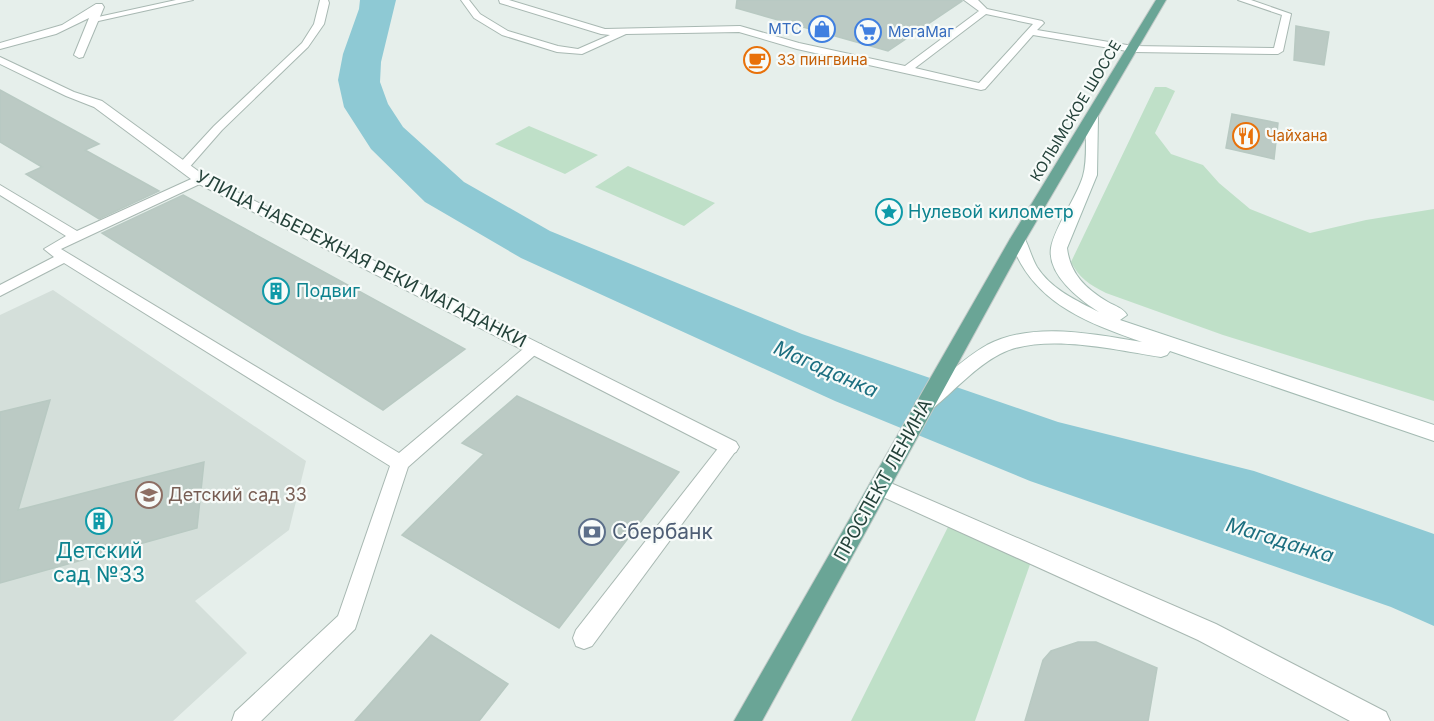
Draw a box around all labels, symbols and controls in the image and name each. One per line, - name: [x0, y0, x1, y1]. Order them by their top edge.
- shop icon: МТС: [807, 14, 837, 44]
- supermarket icon: МегаМаг: [853, 17, 883, 47]
- place label: МТС: [768, 19, 802, 38]
- place label: МегаМаг: [888, 22, 954, 41]
- street label: КОЛЫМСКОЕ ШОССЕ: [1026, 37, 1125, 185]
- cafe icon: 33 пингвина: [742, 45, 772, 75]
- place label: 33 пингвина: [777, 50, 868, 69]
- restaurant icon: Чайхана: [1231, 121, 1261, 151]
- place label: Чайхана: [1266, 126, 1328, 145]
- street label: УЛИЦА НАБЕРЕЖНАЯ РЕКИ МАГАДАНКИ: [192, 166, 530, 352]
- place icon: Нулевой километр: [874, 197, 904, 227]
- place label: Нулевой километр: [908, 201, 1074, 222]
- building icon: Подвиг: [261, 276, 291, 306]
- place label: Подвиг: [296, 280, 360, 301]
- water label: Магаданка: [770, 335, 882, 403]
- street label: ПРОСПЕКТ ЛЕНИНА: [829, 395, 936, 564]
- school or university icon: Детский сад 33: [134, 480, 164, 510]
- place label: Детский сад 33: [168, 484, 307, 505]
- building icon: Детский сад №33: [84, 506, 114, 536]
- water label: Магаданка: [1223, 512, 1337, 568]
- bank icon: Сбербанк: [577, 517, 607, 547]
- place label: Сбербанк: [612, 519, 714, 544]
- place label: Детский сад №33: [53, 538, 145, 587]

